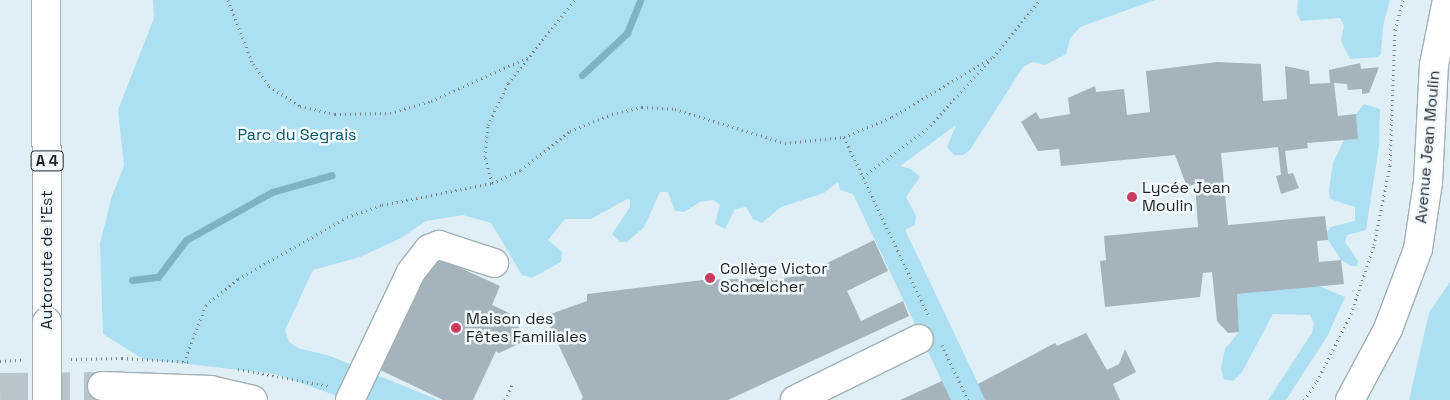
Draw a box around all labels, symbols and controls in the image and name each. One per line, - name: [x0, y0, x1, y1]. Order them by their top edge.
- street label: Avenue Jean Moulin: [1412, 70, 1444, 224]
- park label: Parc du Segrais: [237, 125, 357, 145]
- road number: A 4: [30, 148, 64, 174]
- place label: Lycée Jean Moulin: [1142, 178, 1231, 216]
- street label: Autoroute de l’Est: [37, 190, 57, 330]
- marker: Lycée Jean Moulin: [1126, 191, 1138, 203]
- place label: Collège Victor Schœlcher: [720, 259, 827, 297]
- marker: Collège Victor Schœlcher: [704, 272, 716, 284]
- place label: Maison des Fêtes Familiales: [466, 309, 587, 347]
- marker: Maison des Fêtes Familiales: [450, 322, 462, 334]

